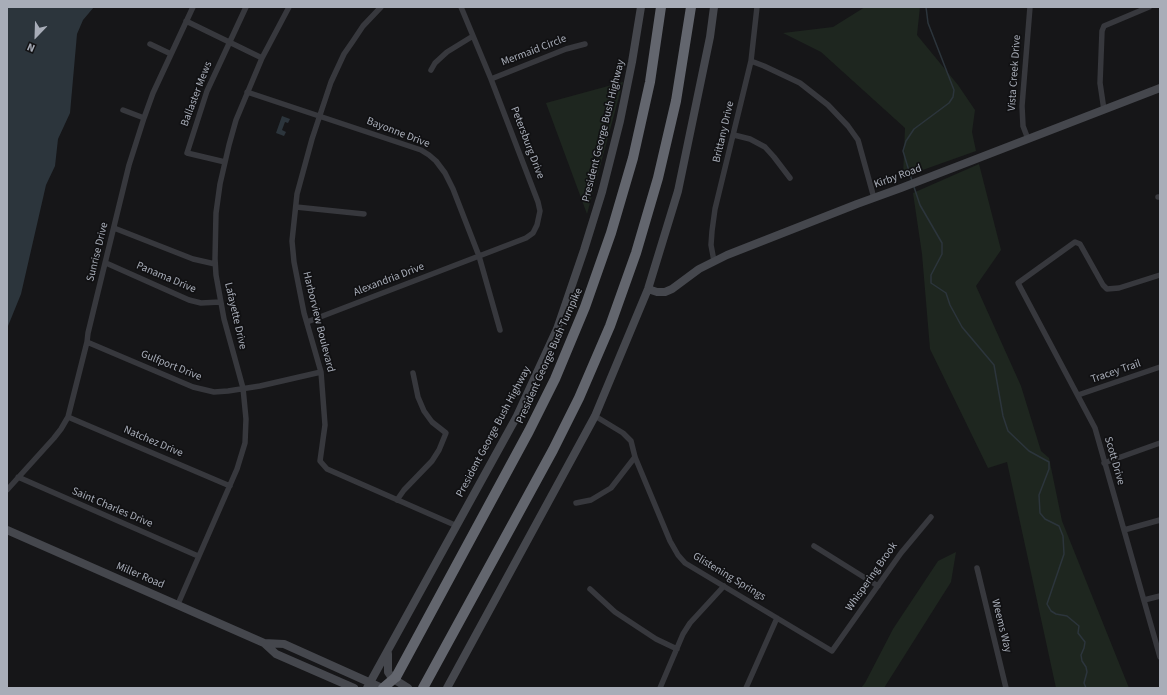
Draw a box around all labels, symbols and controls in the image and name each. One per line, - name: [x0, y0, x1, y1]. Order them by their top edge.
- north arrow: [16, 16, 56, 56]
- street label: Mermaid Circle: [499, 32, 569, 70]
- street label: Vista Creek Drive: [1006, 34, 1024, 112]
- text: N: [25, 39, 37, 56]
- street label: President George Bush Highway: [580, 58, 628, 204]
- street label: Ballaster Mews: [179, 60, 215, 128]
- street label: Brittany Drive: [711, 100, 737, 164]
- street label: Petersburg Drive: [507, 105, 547, 181]
- street label: Bayonne Drive: [365, 115, 431, 151]
- street label: Kirby Road: [872, 162, 924, 192]
- street label: Sunrise Drive: [84, 221, 112, 283]
- street label: Panama Drive: [134, 260, 198, 296]
- street label: Alexandria Drive: [352, 260, 426, 300]
- street label: Harborview Boulevard: [299, 270, 337, 374]
- street label: Lafayette Drive: [221, 281, 249, 351]
- street label: President George Bush Turnpike: [514, 286, 586, 426]
- street label: Gulfport Drive: [139, 348, 203, 384]
- street label: Tracey Trail: [1089, 357, 1143, 387]
- street label: President George Bush Highway: [454, 364, 534, 500]
- street label: Natchez Drive: [121, 424, 185, 460]
- street label: Scott Drive: [1101, 435, 1127, 487]
- street label: Saint Charles Drive: [70, 485, 154, 531]
- street label: Whispering Brook: [843, 540, 901, 614]
- street label: Glistening Springs: [690, 550, 768, 604]
- street label: Miller Road: [114, 560, 166, 592]
- street label: Weems Way: [988, 598, 1014, 654]

